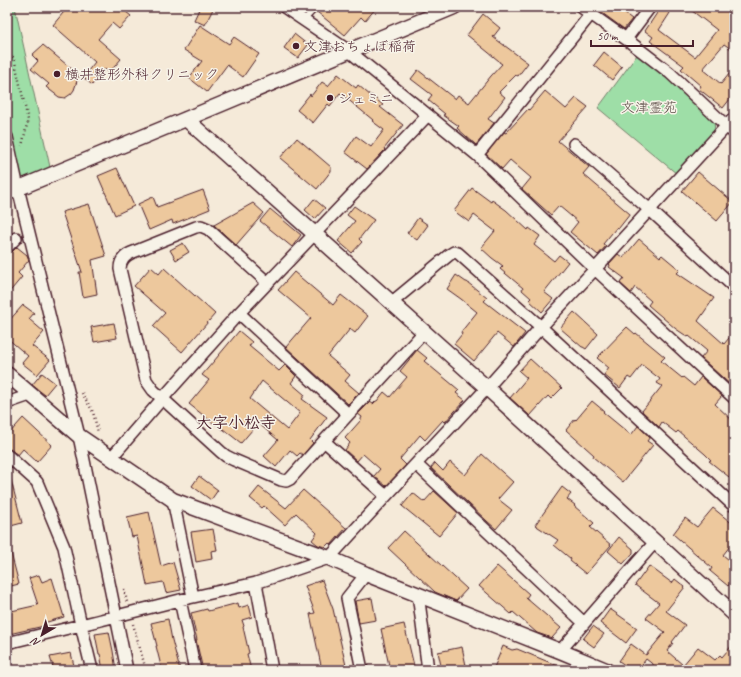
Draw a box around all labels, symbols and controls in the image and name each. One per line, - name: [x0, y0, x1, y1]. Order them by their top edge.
- scale bar: [591, 22, 693, 48]
- text: 50 m: [597, 28, 619, 44]
- place label: 文津おちょぼ稲荷: [304, 38, 416, 55]
- marker: 文津おちょぼ稲荷: [291, 41, 301, 51]
- place label: 横井整形外科クリニック: [65, 66, 219, 83]
- marker: 横井整形外科クリニック: [52, 69, 62, 79]
- place label: ジェミニ: [338, 90, 394, 107]
- marker: ジェミニ: [325, 93, 335, 103]
- park label: 文津霊苑: [621, 99, 677, 116]
- district label: 大字小松寺: [196, 413, 276, 433]
- north arrow: [22, 615, 62, 655]
- text: N: [27, 634, 43, 650]

